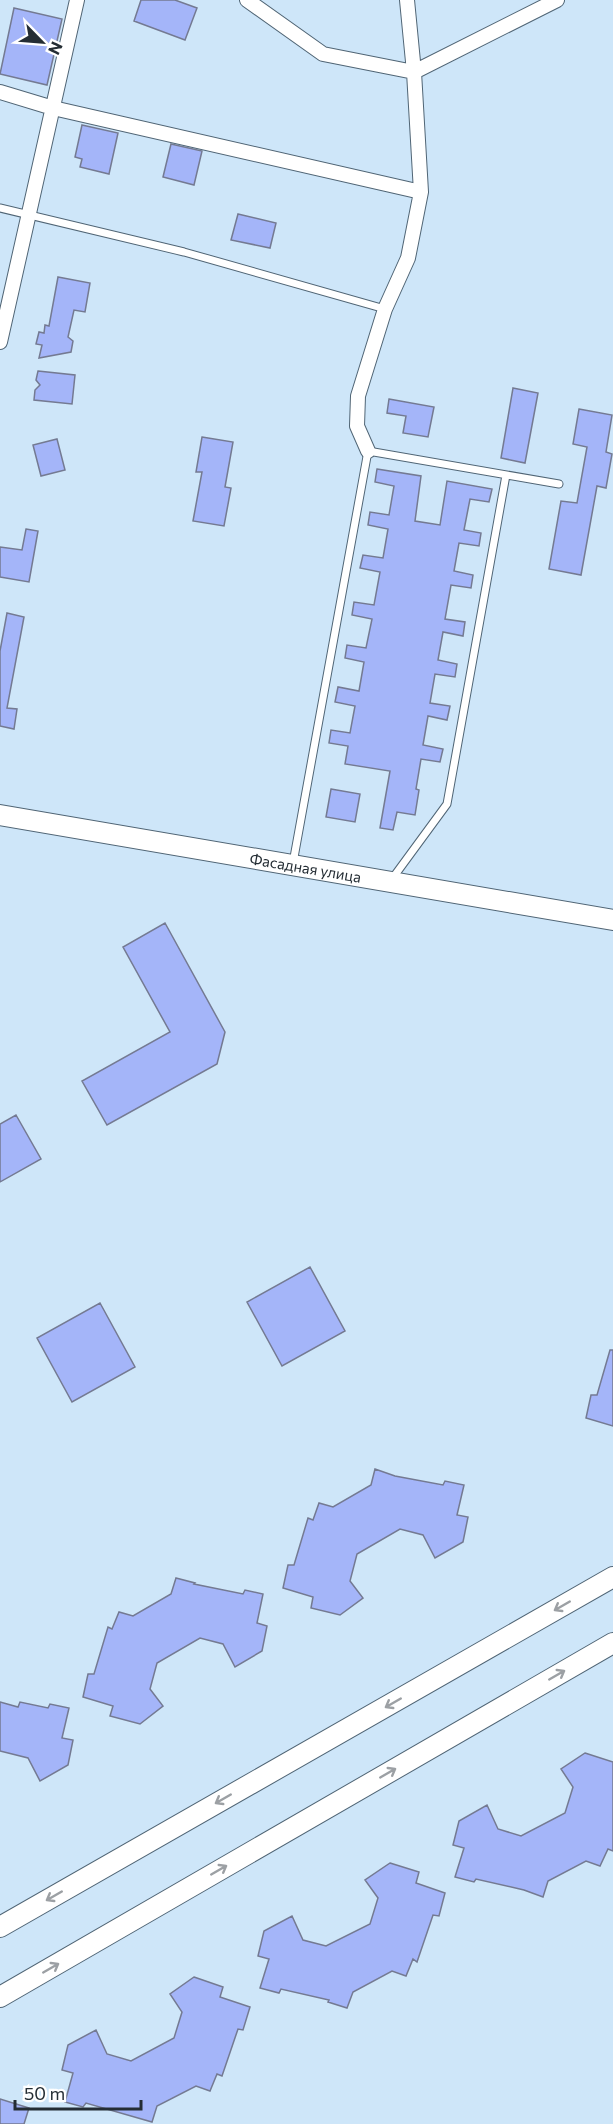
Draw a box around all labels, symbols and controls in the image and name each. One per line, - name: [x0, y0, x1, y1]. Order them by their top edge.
- north arrow: [12, 12, 72, 72]
- text: N: [45, 39, 67, 58]
- street label: Фасадная улица: [248, 849, 363, 886]
- one-way arrow: [554, 1600, 571, 1612]
- one-way arrow: [548, 1669, 565, 1681]
- one-way arrow: [385, 1697, 402, 1709]
- one-way arrow: [379, 1766, 396, 1778]
- one-way arrow: [215, 1794, 232, 1806]
- one-way arrow: [210, 1864, 228, 1875]
- one-way arrow: [46, 1890, 63, 1902]
- one-way arrow: [42, 1961, 59, 1973]
- scale bar: [15, 2073, 141, 2111]
- text: 50 m: [24, 2082, 65, 2104]

